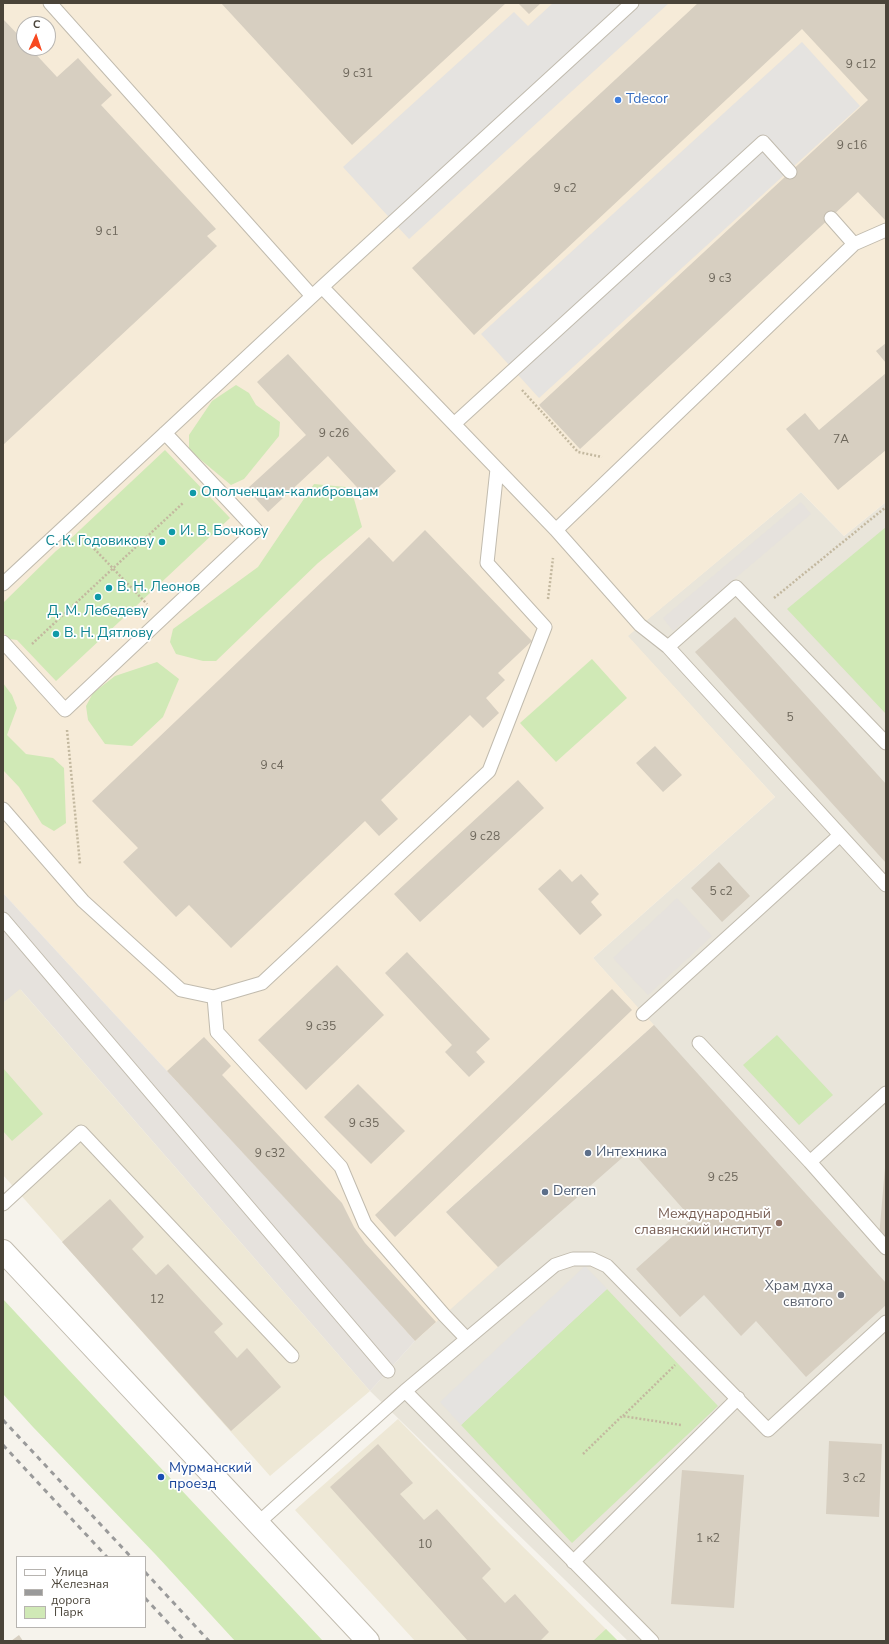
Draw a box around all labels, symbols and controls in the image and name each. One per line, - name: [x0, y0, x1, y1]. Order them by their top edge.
- north arrow: [16, 16, 56, 56]
- text: С: [32, 17, 41, 32]
- house number: 9 с12: [846, 58, 876, 72]
- house number: 9 с31: [343, 67, 373, 81]
- place label: Tdecor: [626, 92, 668, 108]
- marker: Tdecor: [613, 95, 623, 105]
- house number: 9 с16: [837, 139, 867, 153]
- house number: 9 с2: [553, 182, 577, 196]
- house number: 9 с1: [95, 225, 119, 239]
- house number: 9 с3: [708, 272, 732, 286]
- house number: 9 с26: [319, 427, 349, 441]
- house number: 7А: [833, 433, 849, 447]
- place label: Ополченцам-калибровцам: [201, 485, 378, 501]
- marker: Ополченцам-калибровцам: [188, 488, 198, 498]
- place label: И. В. Бочкову: [180, 524, 268, 540]
- marker: И. В. Бочкову: [167, 527, 177, 537]
- place label: С. К. Годовикову: [46, 534, 154, 550]
- marker: С. К. Годовикову: [157, 537, 167, 547]
- place label: В. Н. Леонов: [117, 580, 200, 596]
- marker: В. Н. Леонов: [104, 583, 114, 593]
- marker: Д. М. Лебедеву: [93, 592, 103, 602]
- place label: Д. М. Лебедеву: [48, 604, 148, 620]
- place label: В. Н. Дятлову: [64, 626, 153, 642]
- marker: В. Н. Дятлову: [51, 629, 61, 639]
- house number: 5: [786, 711, 794, 725]
- house number: 9 с4: [260, 759, 284, 773]
- house number: 9 с28: [470, 830, 500, 844]
- house number: 5 с2: [709, 885, 733, 899]
- house number: 9 с35: [306, 1020, 336, 1034]
- house number: 9 с35: [349, 1117, 379, 1131]
- place label: Интехника: [596, 1145, 667, 1161]
- house number: 9 с32: [255, 1147, 285, 1161]
- marker: Интехника: [583, 1148, 593, 1158]
- house number: 9 с25: [708, 1171, 738, 1185]
- place label: Derren: [553, 1184, 596, 1200]
- marker: Derren: [540, 1187, 550, 1197]
- place label: Международный славянский институт: [634, 1207, 771, 1240]
- marker: Международный славянский институт: [774, 1218, 784, 1228]
- place label: Храм духа святого: [765, 1279, 833, 1312]
- marker: Храм духа святого: [836, 1290, 846, 1300]
- house number: 12: [150, 1293, 164, 1307]
- place label: Мурманский проезд: [169, 1461, 252, 1494]
- marker: Мурманский проезд: [156, 1472, 166, 1482]
- house number: 3 с2: [842, 1472, 866, 1486]
- house number: 1 к2: [696, 1532, 720, 1546]
- house number: 10: [418, 1538, 432, 1552]
- legend: [16, 1556, 146, 1628]
- text: Улица: [54, 1564, 88, 1580]
- text: Железная дорога: [51, 1576, 109, 1608]
- text: Парк: [54, 1604, 83, 1620]

